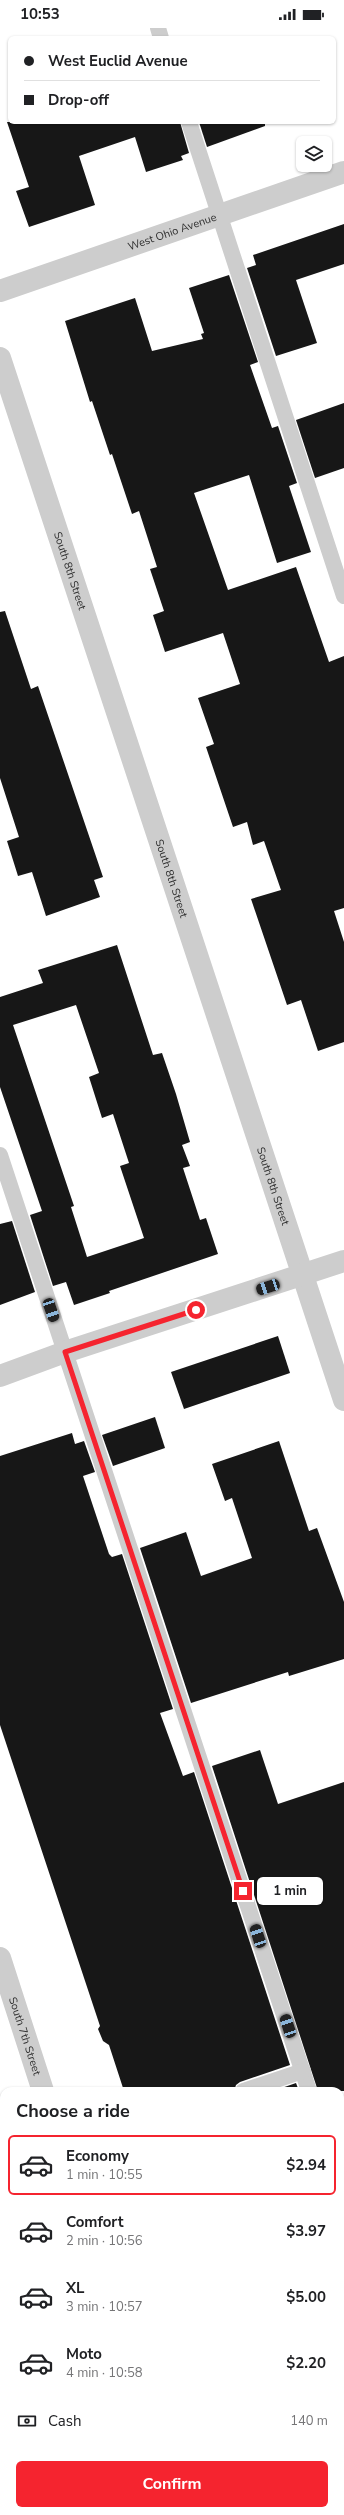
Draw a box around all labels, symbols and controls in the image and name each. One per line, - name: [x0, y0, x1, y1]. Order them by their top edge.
- text: 10:53: [20, 4, 60, 24]
- text: West Euclid Avenue: [48, 51, 188, 71]
- text: Drop-off: [48, 90, 109, 110]
- map controls: [296, 136, 332, 172]
- button: layers: [296, 136, 332, 172]
- street label: West Ohio Avenue: [126, 209, 218, 254]
- street label: South 8th Street: [50, 530, 90, 612]
- street label: South 8th Street: [152, 837, 192, 920]
- street label: South 8th Street: [253, 1145, 293, 1227]
- car: [255, 1278, 281, 1296]
- car: [41, 1297, 61, 1323]
- route start: [187, 1301, 205, 1319]
- callout: 1 min: [257, 1877, 323, 1905]
- route end: [234, 1882, 252, 1900]
- text: 1 min: [273, 1882, 307, 1900]
- car: [249, 1923, 267, 1949]
- street label: South 7th Street: [6, 1995, 45, 2077]
- car: [279, 2013, 297, 2039]
- text: Choose a ride: [16, 2099, 130, 2123]
- text: Economy: [66, 2146, 129, 2166]
- icon: car: [18, 2147, 54, 2183]
- text: $2.94: [286, 2155, 326, 2175]
- text: 1 min · 10:55: [66, 2166, 142, 2184]
- text: Comfort: [66, 2212, 123, 2232]
- icon: car: [18, 2213, 54, 2249]
- text: $3.97: [286, 2221, 326, 2241]
- text: 2 min · 10:56: [66, 2232, 142, 2250]
- text: XL: [66, 2278, 85, 2298]
- icon: car: [18, 2279, 54, 2315]
- text: $5.00: [286, 2287, 326, 2307]
- text: 3 min · 10:57: [66, 2298, 142, 2316]
- text: Moto: [66, 2344, 102, 2364]
- icon: car: [18, 2345, 54, 2381]
- text: $2.20: [286, 2353, 326, 2373]
- text: 4 min · 10:58: [66, 2364, 142, 2382]
- icon: cash: [16, 2410, 38, 2432]
- text: Cash: [48, 2411, 82, 2431]
- text: 140 m: [290, 2412, 328, 2430]
- button: Confirm: [16, 2461, 328, 2507]

